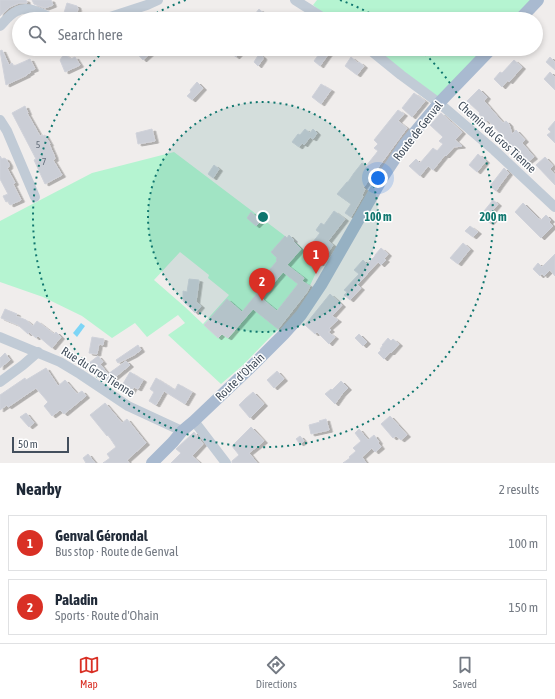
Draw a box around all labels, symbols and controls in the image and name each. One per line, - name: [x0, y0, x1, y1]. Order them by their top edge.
- search box: [12, 12, 543, 56]
- icon: search: [26, 23, 48, 45]
- text: Search here: [58, 26, 123, 43]
- street label: Route de Genval: [390, 98, 446, 164]
- street label: Chemin du Gros Tienne: [455, 98, 539, 176]
- house number: 5: [36, 139, 41, 150]
- house number: 7: [42, 156, 47, 167]
- your location: [368, 168, 388, 188]
- centre of rings: [256, 210, 270, 224]
- text: 100 m: [364, 210, 392, 224]
- text: 200 m: [479, 210, 507, 224]
- pin: 1: [303, 241, 329, 274]
- pin: 2: [249, 268, 275, 301]
- street label: Rue du Gros Tienne: [59, 344, 137, 400]
- street label: Route d'Ohain: [213, 350, 267, 404]
- scale bar: [12, 435, 69, 454]
- text: 50 m: [18, 438, 38, 450]
- text: Nearby: [16, 479, 62, 499]
- text: 2 results: [499, 482, 539, 497]
- text: Genval Gérondal: [55, 527, 148, 544]
- text: 1: [27, 536, 33, 551]
- text: 100 m: [509, 536, 538, 551]
- text: Bus stop · Route de Genval: [55, 544, 178, 559]
- text: Paladin: [55, 591, 98, 608]
- text: 2: [27, 600, 33, 615]
- text: 150 m: [509, 600, 538, 615]
- text: Sports · Route d'Ohain: [55, 608, 159, 623]
- tab: Map: [78, 654, 100, 690]
- tab: Directions: [256, 654, 297, 690]
- tab: Saved: [453, 654, 477, 690]

